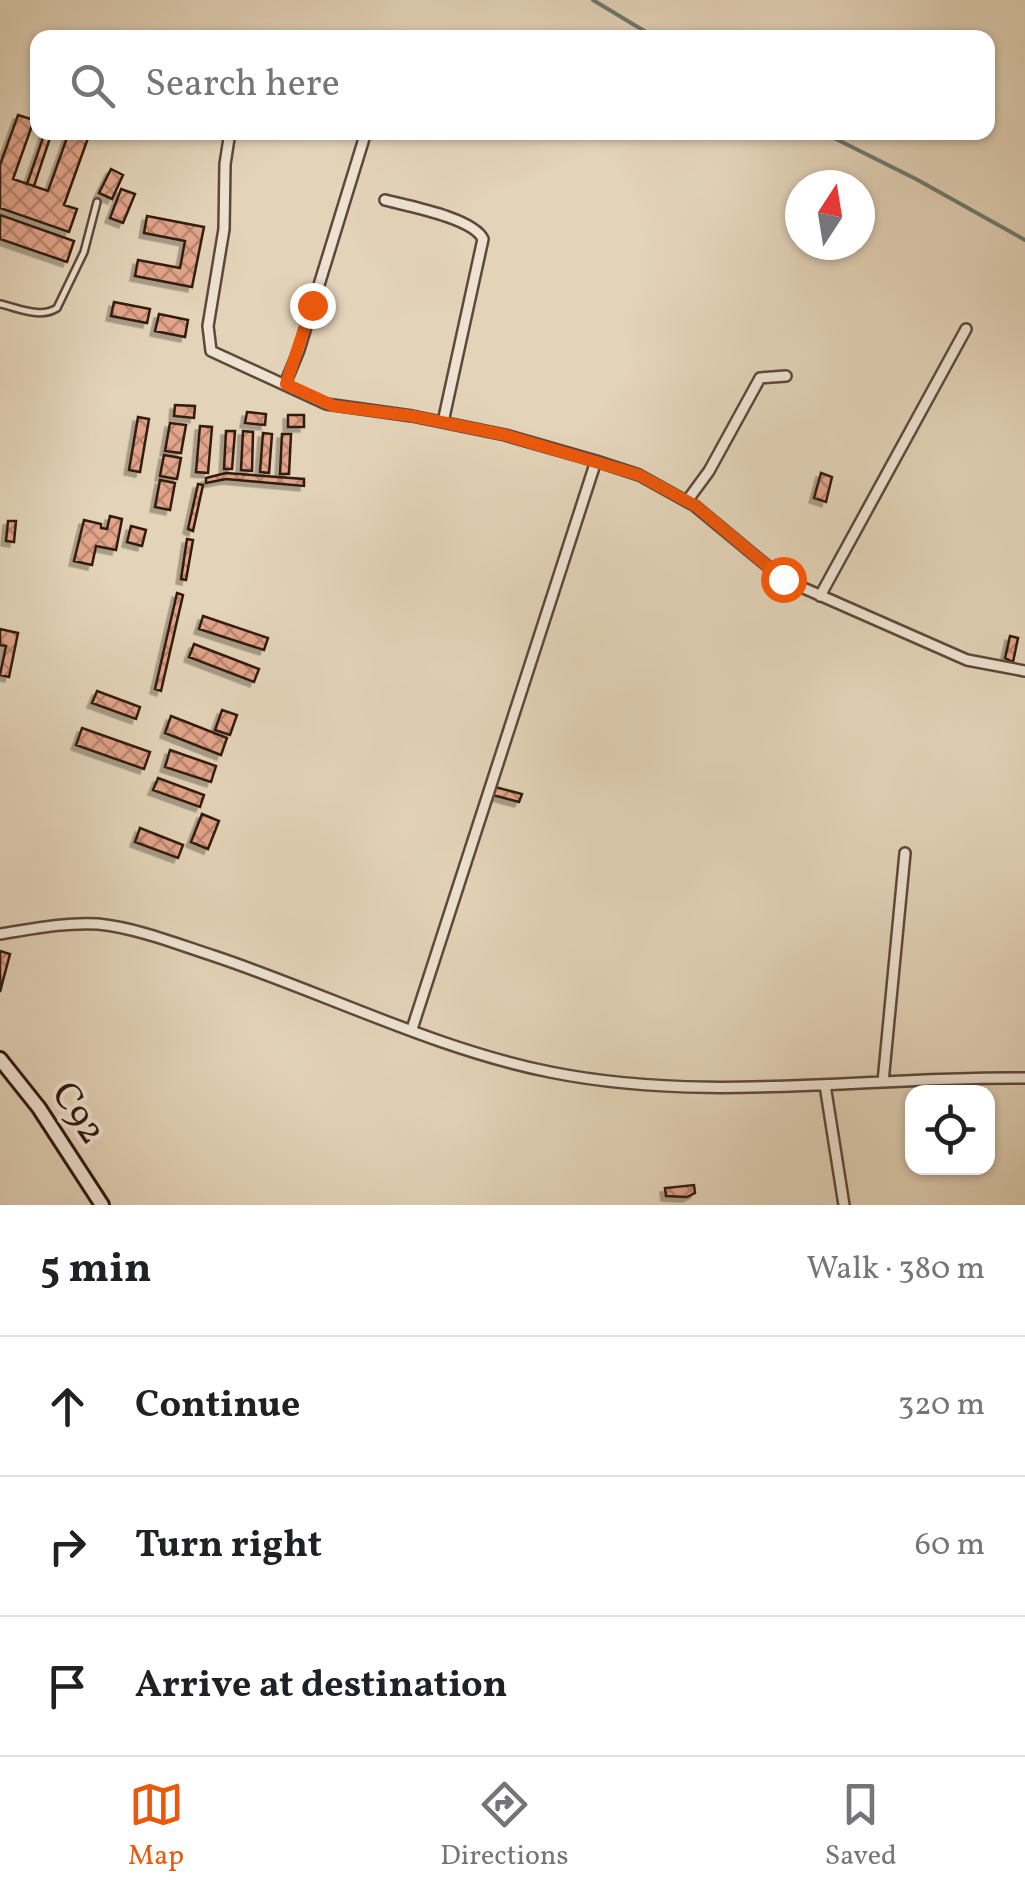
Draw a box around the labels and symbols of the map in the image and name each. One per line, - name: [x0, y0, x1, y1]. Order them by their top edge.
- north arrow: [785, 170, 875, 260]
- route end: [290, 283, 336, 329]
- route start: [761, 557, 807, 603]
- street label: C92: [37, 1072, 117, 1156]

